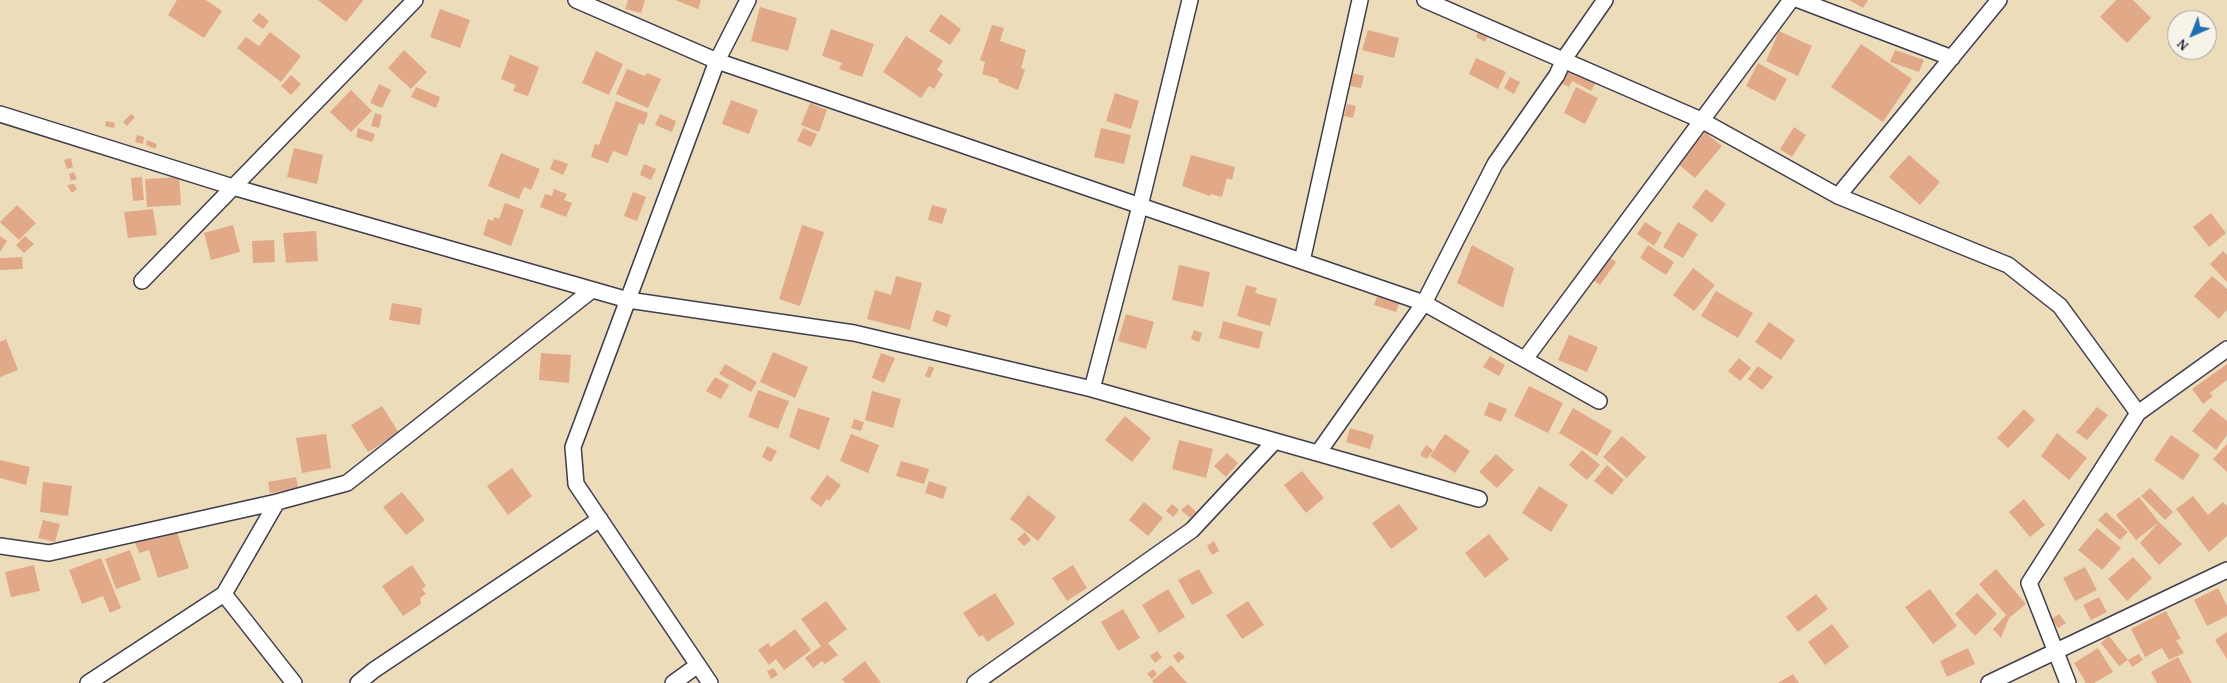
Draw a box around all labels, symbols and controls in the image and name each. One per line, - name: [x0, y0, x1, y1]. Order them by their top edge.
- north arrow: [2167, 10, 2217, 60]
- text: N: [2172, 35, 2193, 56]

